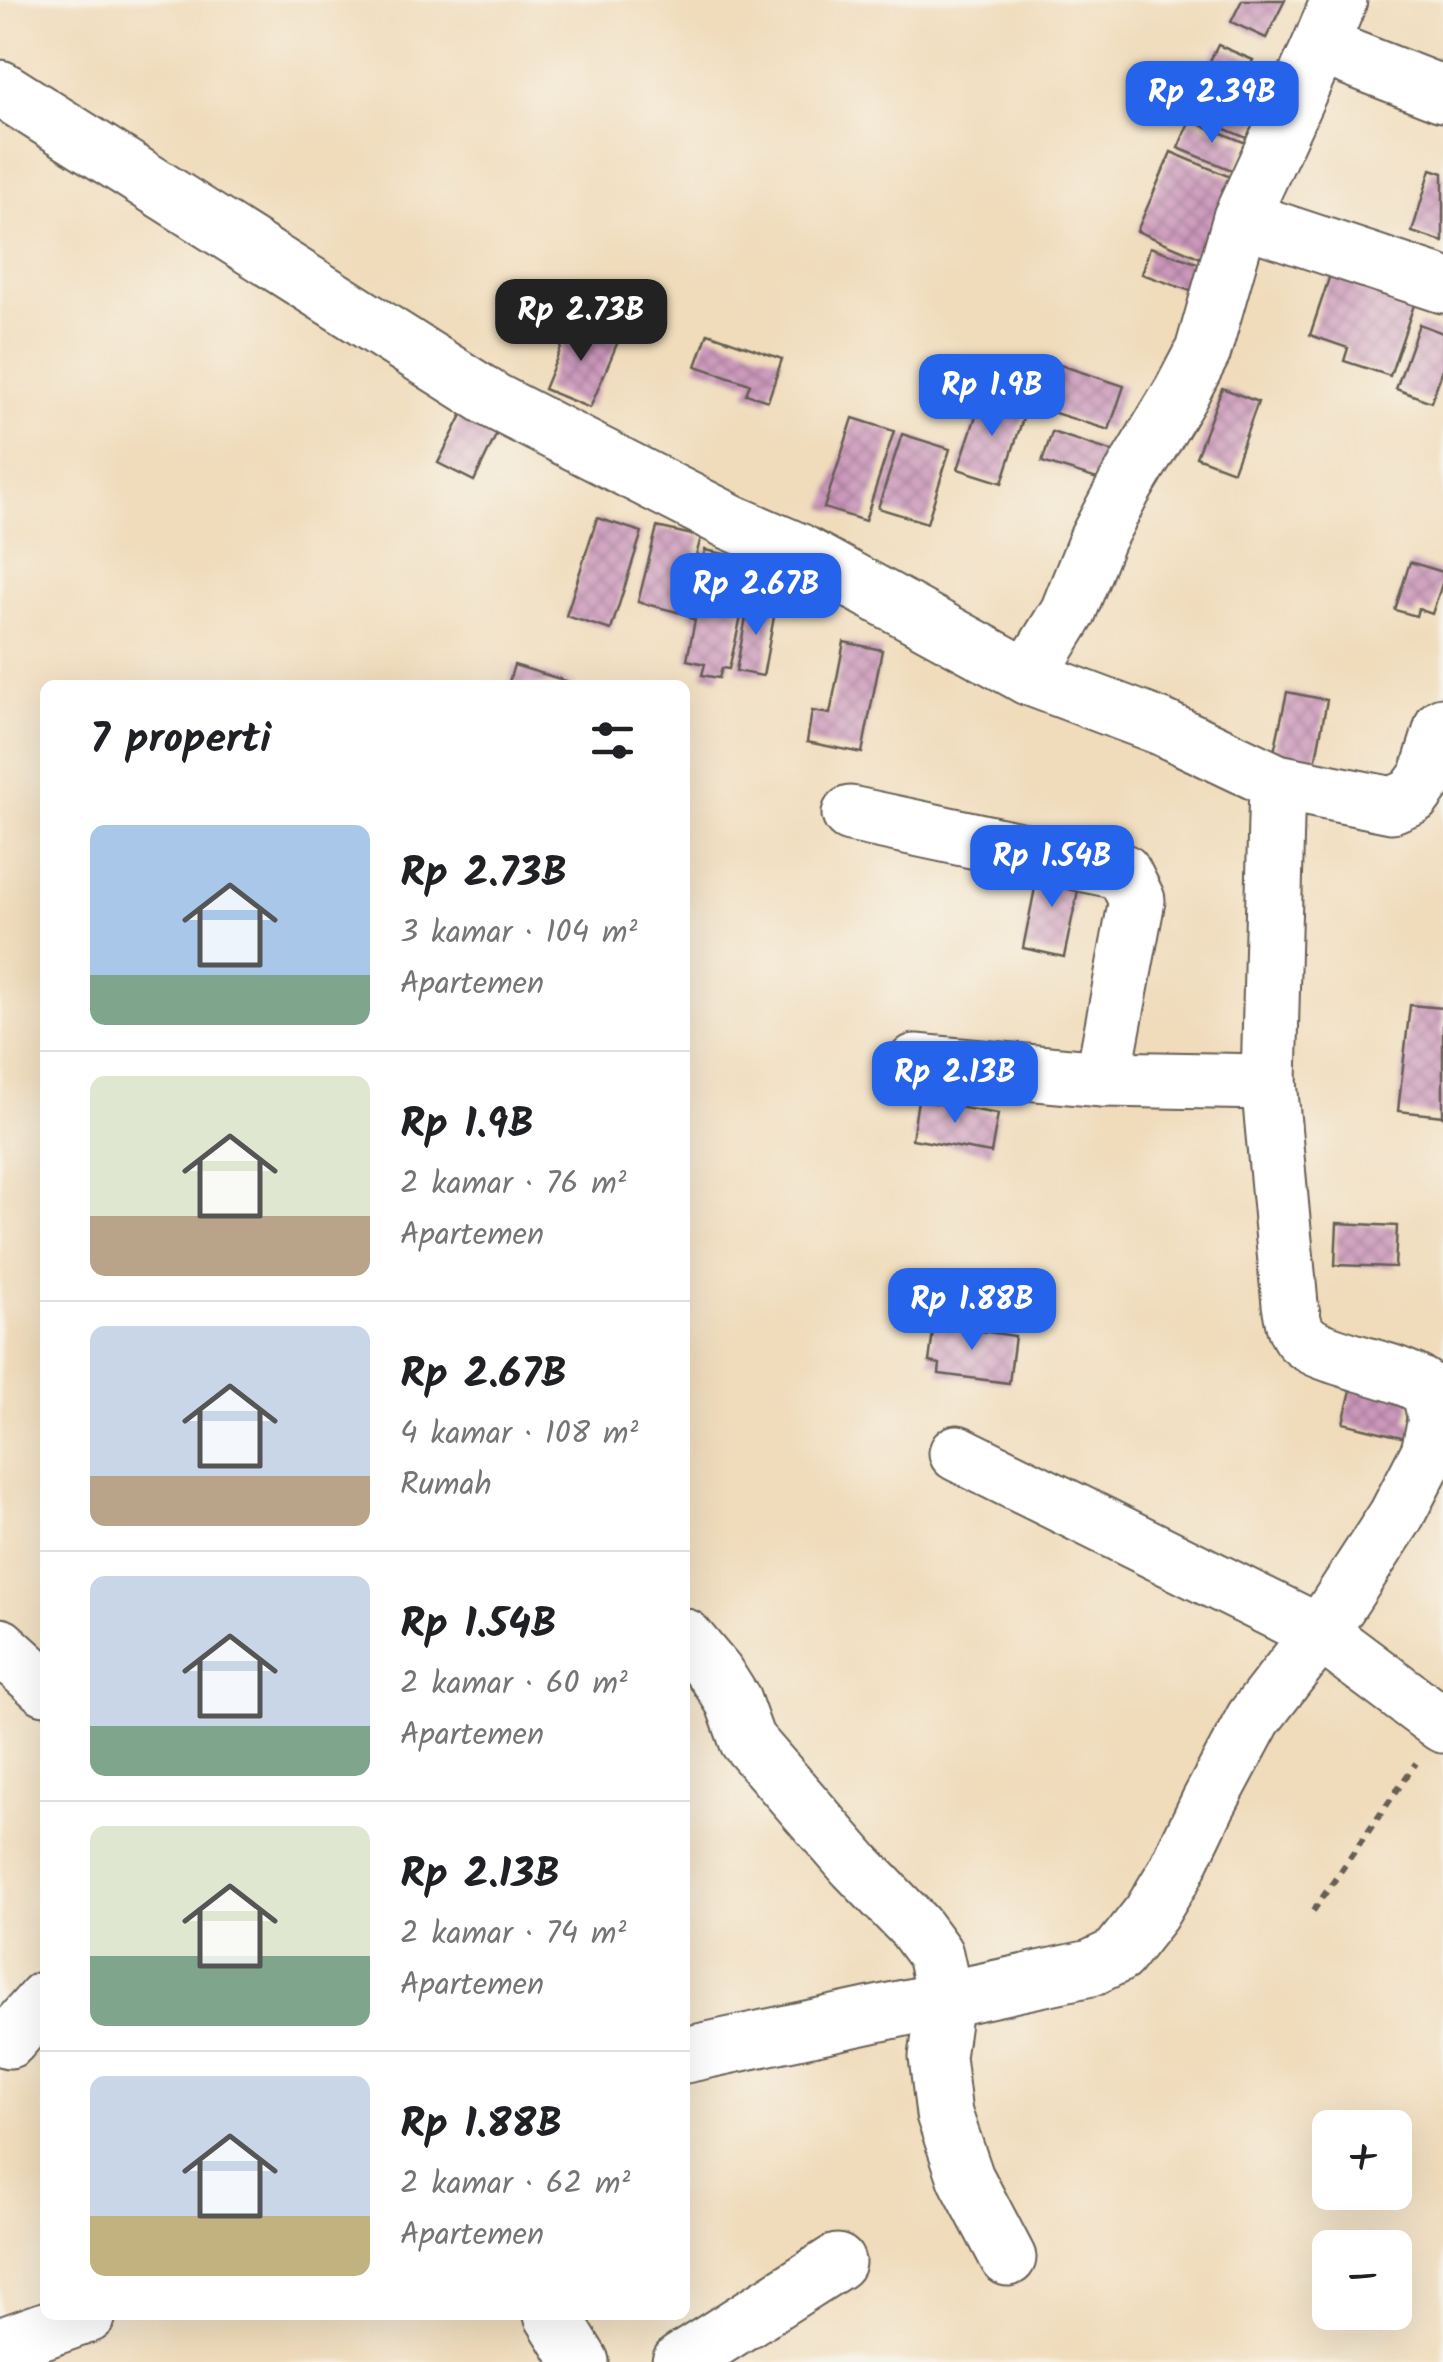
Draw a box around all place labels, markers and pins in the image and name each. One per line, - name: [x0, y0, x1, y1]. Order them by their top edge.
- pin: Rp 2.39B: [1109, 61, 1315, 146]
- pin: Rp 2.73B: [478, 279, 684, 364]
- pin: Rp 1.9B: [900, 354, 1084, 439]
- pin: Rp 2.67B: [653, 553, 859, 638]
- pin: Rp 1.54B: [949, 825, 1155, 910]
- pin: Rp 2.13B: [852, 1041, 1058, 1126]
- pin: Rp 1.88B: [869, 1268, 1075, 1353]

